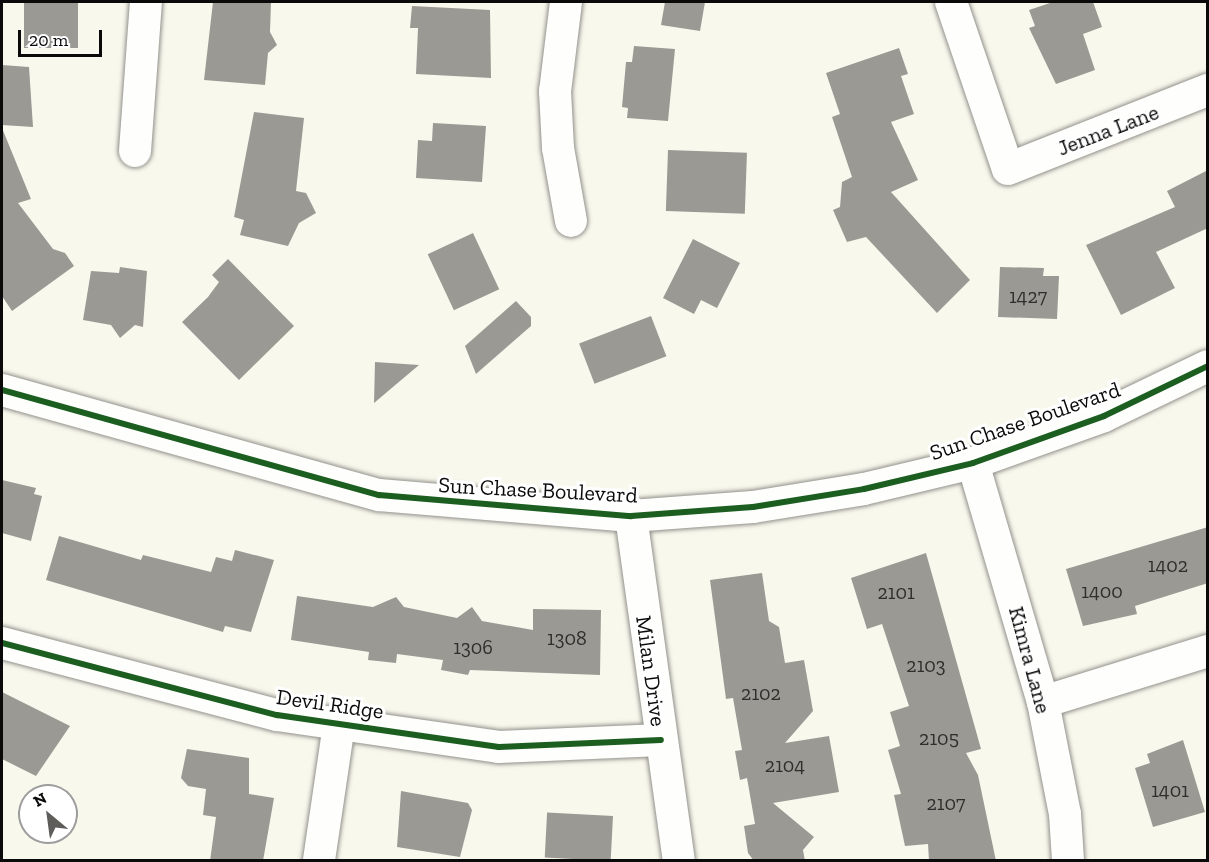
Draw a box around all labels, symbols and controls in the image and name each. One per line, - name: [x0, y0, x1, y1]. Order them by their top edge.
- scale bar: [21, 18, 105, 56]
- text: 20 m: [29, 29, 68, 51]
- street label: Jenna Lane: [1054, 99, 1162, 161]
- house number: 1427: [1009, 284, 1047, 308]
- street label: Sun Chase Boulevard: [926, 376, 1124, 466]
- street label: Sun Chase Boulevard: [438, 472, 638, 508]
- house number: 1402: [1148, 553, 1188, 577]
- house number: 1400: [1081, 579, 1123, 603]
- house number: 2101: [877, 580, 915, 604]
- street label: Kimra Lane: [1003, 604, 1057, 716]
- street label: Milan Drive: [630, 614, 672, 728]
- house number: 1308: [547, 626, 587, 650]
- house number: 1306: [453, 635, 493, 659]
- house number: 2103: [906, 653, 946, 677]
- house number: 2102: [741, 681, 781, 705]
- street label: Devil Ridge: [275, 683, 385, 725]
- house number: 2105: [919, 726, 959, 750]
- house number: 2104: [765, 753, 805, 777]
- house number: 1401: [1151, 778, 1189, 802]
- north arrow: [18, 784, 78, 844]
- text: N: [30, 788, 50, 811]
- house number: 2107: [927, 791, 965, 815]

